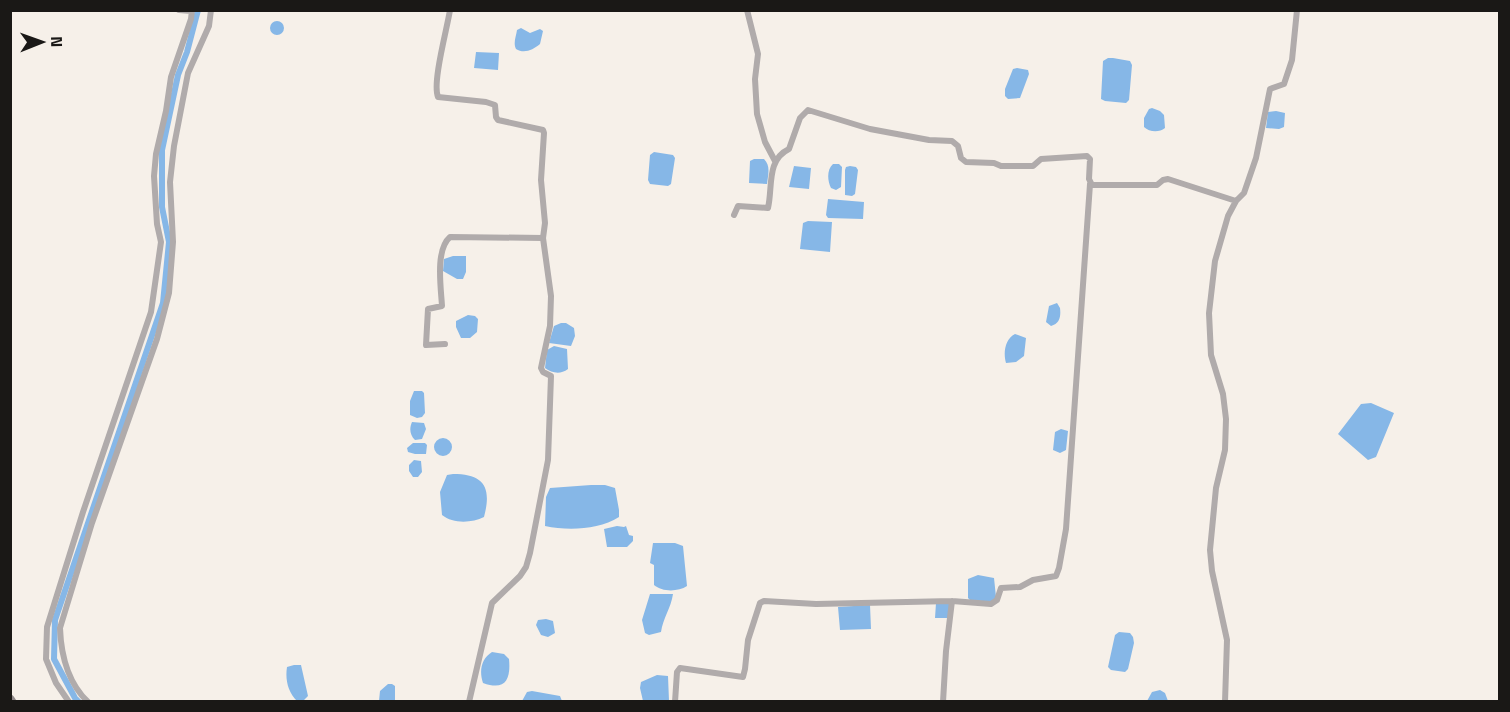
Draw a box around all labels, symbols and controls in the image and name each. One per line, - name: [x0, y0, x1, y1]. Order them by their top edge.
- north arrow: [12, 12, 72, 72]
- text: N: [45, 36, 69, 47]

